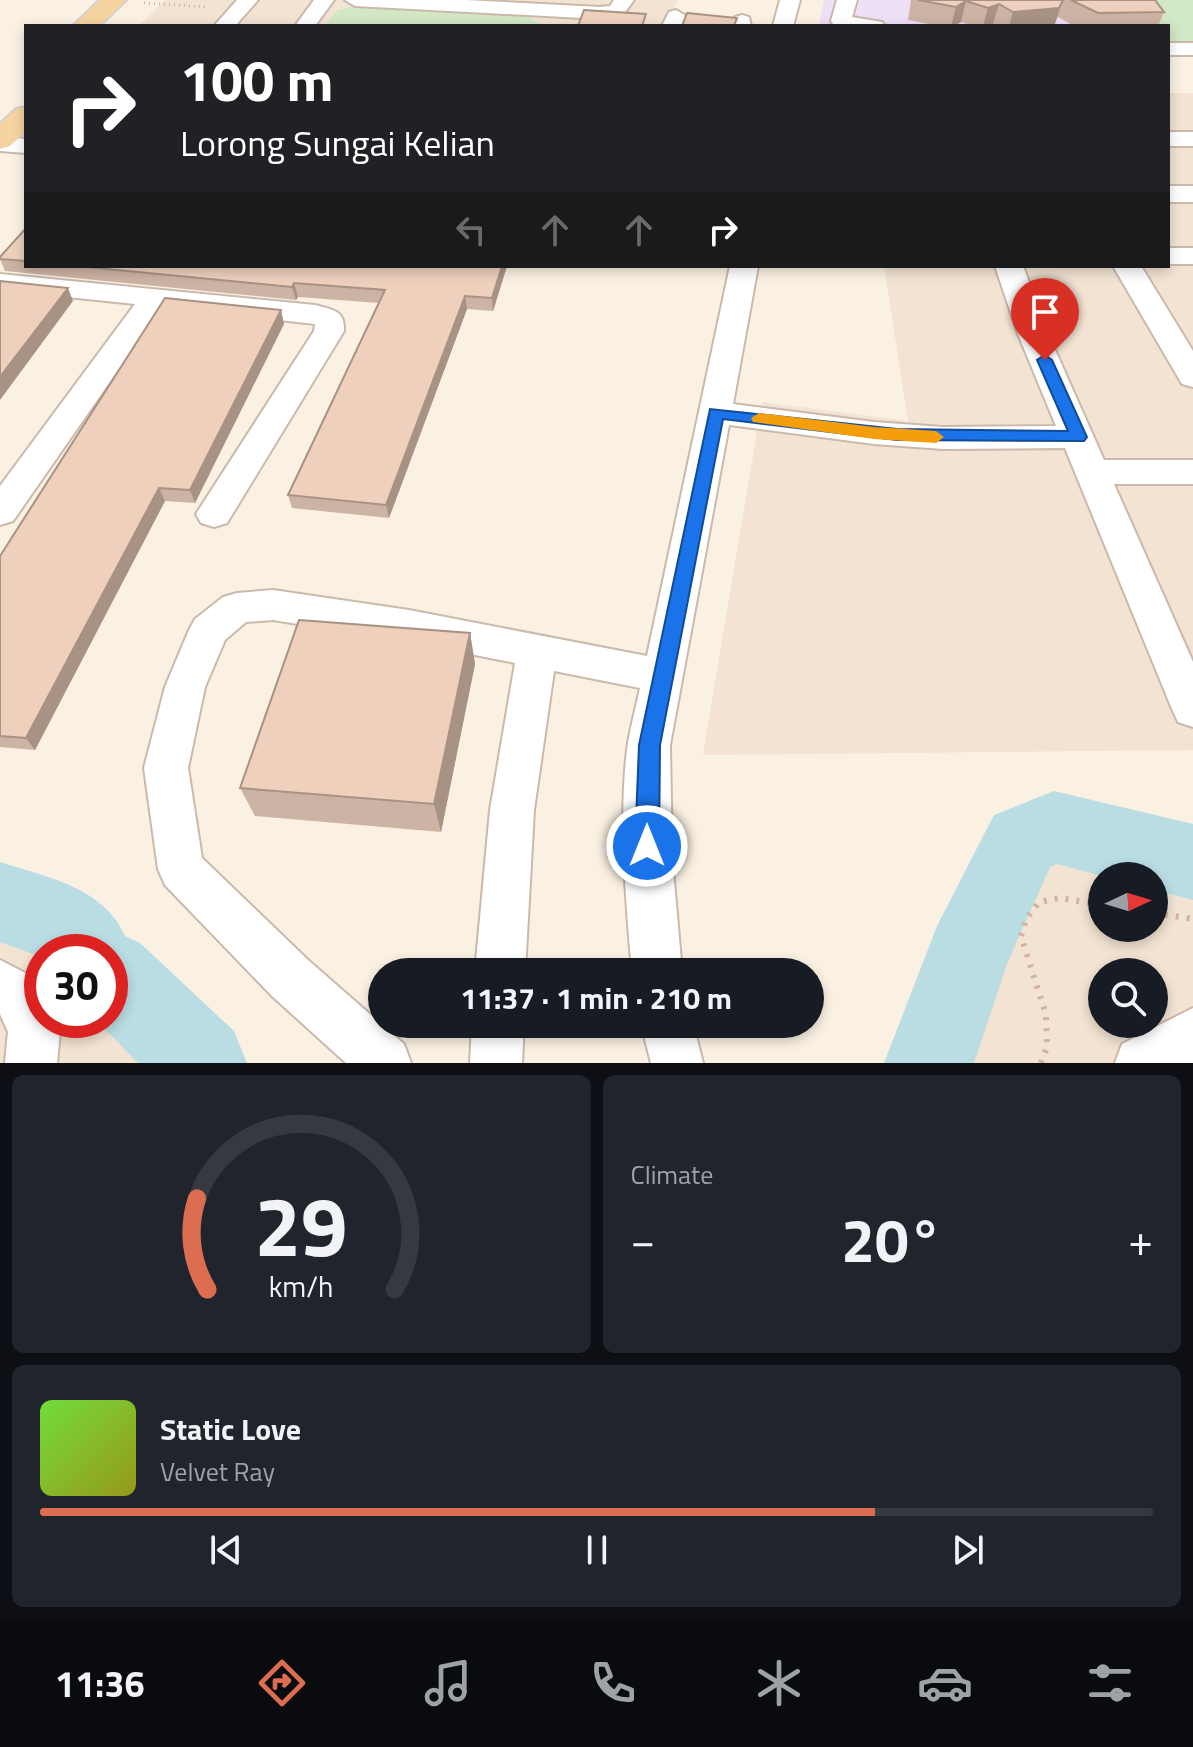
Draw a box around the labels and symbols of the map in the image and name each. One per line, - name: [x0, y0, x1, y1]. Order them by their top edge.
- pin: [1011, 278, 1079, 360]
- position arrow: [605, 804, 689, 888]
- north arrow: [1088, 862, 1168, 942]
- speed limit sign: 30: [24, 934, 128, 1038]

